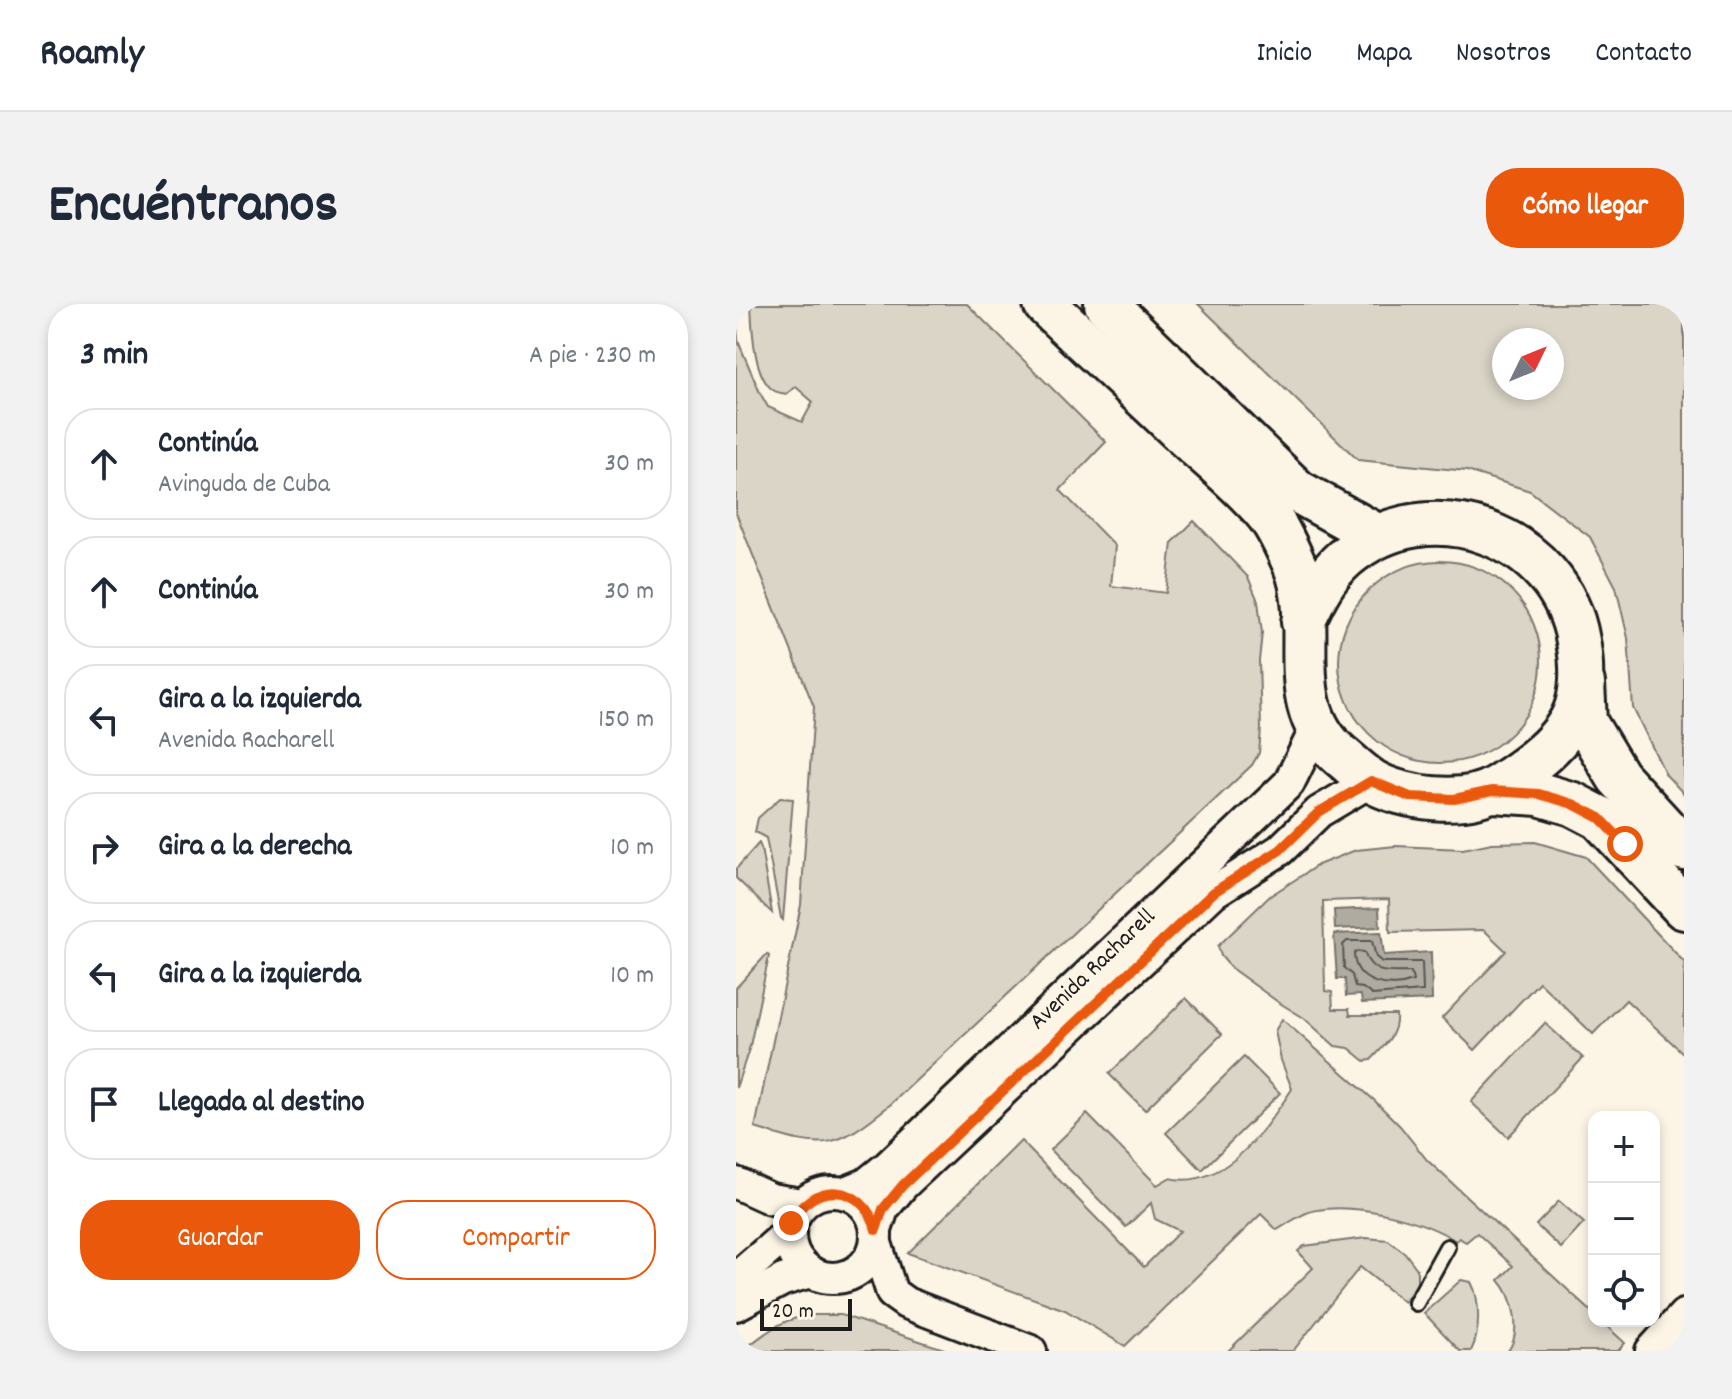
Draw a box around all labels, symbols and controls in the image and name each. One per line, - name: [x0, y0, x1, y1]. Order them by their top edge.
- text: Roamly: [40, 28, 144, 83]
- text: Inicio: [1257, 35, 1312, 75]
- text: Mapa: [1356, 35, 1412, 75]
- text: Nosotros: [1456, 35, 1551, 75]
- text: Contacto: [1595, 35, 1692, 75]
- text: Encuéntranos: [48, 168, 338, 248]
- button: Cómo llegar: [1486, 168, 1684, 248]
- north arrow: [1492, 328, 1564, 400]
- text: 3 min: [80, 332, 148, 381]
- text: A pie · 230 m: [529, 338, 656, 375]
- text: Continúa: [158, 424, 257, 467]
- icon: ahead: [82, 442, 126, 486]
- text: 30 m: [604, 446, 654, 483]
- text: Avinguda de Cuba: [158, 467, 330, 504]
- icon: ahead: [82, 570, 126, 614]
- text: Continúa: [158, 571, 257, 614]
- text: 30 m: [604, 574, 654, 611]
- text: Gira a la izquierda: [158, 680, 361, 723]
- icon: left: [82, 698, 126, 742]
- text: 150 m: [598, 702, 654, 739]
- text: Avenida Racharell: [158, 723, 334, 760]
- icon: right: [82, 826, 126, 870]
- route start: [1607, 826, 1643, 862]
- text: Gira a la derecha: [158, 827, 351, 870]
- text: 10 m: [610, 830, 654, 867]
- street label: Avenida Racharell: [1023, 901, 1164, 1039]
- icon: left: [82, 954, 126, 998]
- text: Gira a la izquierda: [158, 955, 361, 998]
- text: 10 m: [610, 958, 654, 995]
- icon: arrive: [82, 1082, 126, 1126]
- text: Llegada al destino: [158, 1083, 365, 1126]
- map controls: [1588, 1111, 1660, 1327]
- button: +: [1588, 1111, 1660, 1183]
- button: −: [1588, 1183, 1660, 1255]
- button: Guardar: [80, 1200, 360, 1280]
- button: Compartir: [376, 1200, 656, 1280]
- route end: [773, 1205, 809, 1241]
- button: locate: [1588, 1255, 1660, 1327]
- scale bar: [760, 1295, 852, 1331]
- text: 20 m: [772, 1297, 814, 1328]

